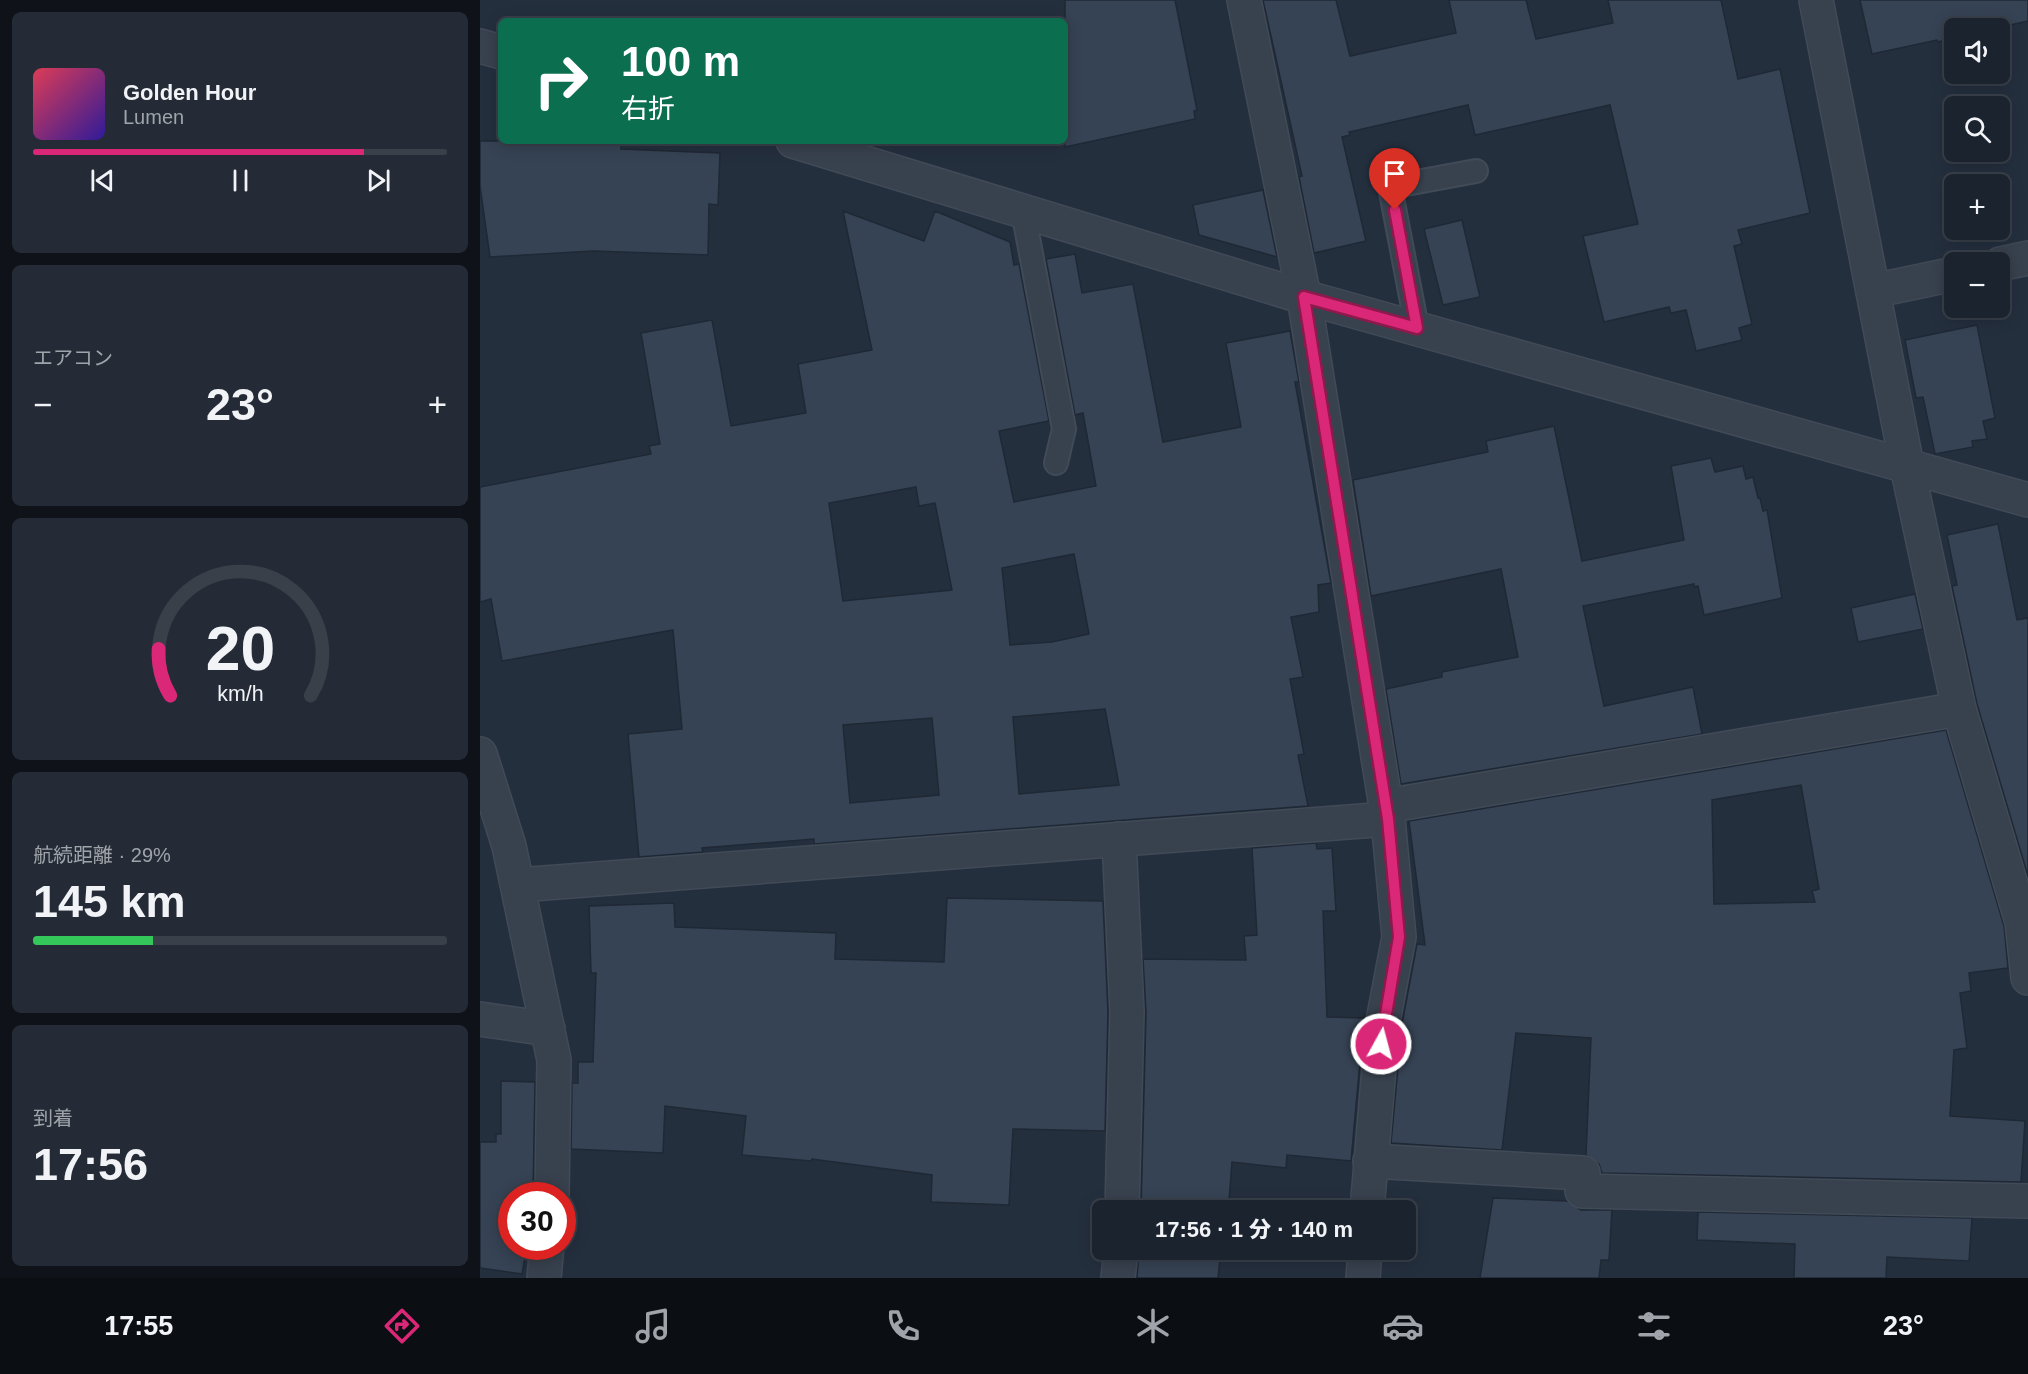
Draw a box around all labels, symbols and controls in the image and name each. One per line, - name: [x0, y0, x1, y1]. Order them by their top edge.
- map controls: [1944, 18, 2010, 318]
- button: sound: [1944, 18, 2010, 84]
- text: 100 m: [621, 38, 740, 85]
- icon: right: [522, 42, 600, 120]
- text: Golden Hour: [123, 80, 256, 105]
- text: 右折: [621, 94, 675, 124]
- button: search: [1944, 96, 2010, 162]
- text: Lumen: [123, 106, 184, 128]
- pin: [1369, 148, 1420, 210]
- icon: arrive: [1378, 157, 1411, 190]
- icon: previous: [86, 164, 119, 197]
- icon: pause: [224, 164, 257, 197]
- icon: next: [362, 164, 395, 197]
- button: +: [1944, 174, 2010, 240]
- button: −: [1944, 252, 2010, 318]
- text: エアコン: [33, 347, 113, 369]
- text: 23°: [206, 379, 274, 430]
- text: −: [33, 386, 52, 423]
- text: +: [428, 386, 447, 423]
- text: 20: [205, 614, 275, 683]
- text: km/h: [217, 682, 263, 706]
- text: 航続距離 · 29%: [33, 844, 171, 866]
- text: 145 km: [33, 876, 186, 927]
- position arrow: [1349, 1012, 1413, 1076]
- text: 到着: [33, 1107, 73, 1129]
- text: 17:56: [33, 1139, 148, 1190]
- speed limit sign: 30: [498, 1182, 576, 1260]
- text: 17:56 · 1 分 · 140 m: [1155, 1217, 1353, 1242]
- icon: directions: [381, 1305, 423, 1347]
- icon: music: [632, 1305, 674, 1347]
- icon: phone: [882, 1305, 924, 1347]
- icon: climate: [1132, 1305, 1174, 1347]
- icon: car: [1382, 1305, 1424, 1347]
- icon: filters: [1633, 1305, 1675, 1347]
- text: 17:55: [104, 1311, 173, 1341]
- text: 23°: [1883, 1311, 1924, 1341]

